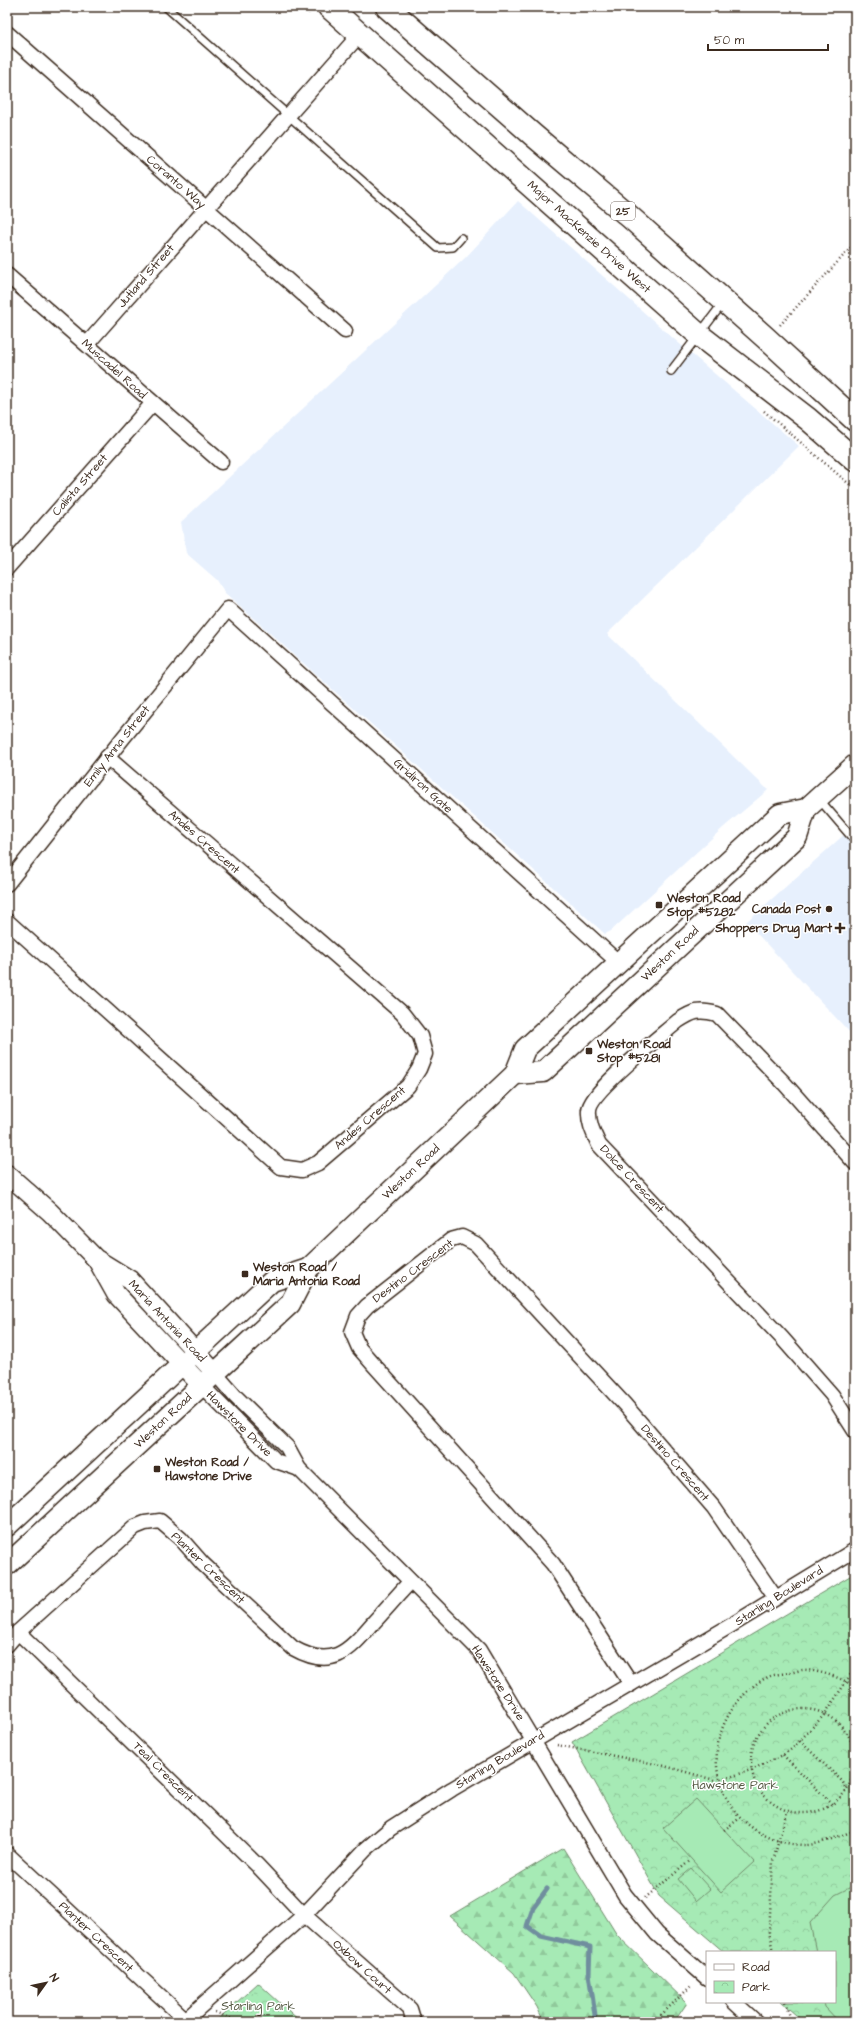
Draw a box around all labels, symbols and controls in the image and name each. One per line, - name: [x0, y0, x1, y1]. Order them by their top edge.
- scale bar: [708, 26, 828, 52]
- text: 50 m: [714, 32, 745, 49]
- street label: Coranto Way: [142, 151, 210, 214]
- street label: Major MacKenzie Drive West: [523, 177, 655, 297]
- road number: 25: [611, 202, 635, 220]
- street label: Jutland Street: [114, 240, 179, 311]
- street label: Muscadel Road: [78, 335, 150, 403]
- street label: Calista Street: [48, 450, 112, 520]
- street label: Emily Anna Street: [80, 702, 155, 791]
- street label: Gridiron Gate: [390, 755, 457, 818]
- street label: Andes Crescent: [165, 806, 244, 878]
- place label: Weston Road Stop #5282: [666, 890, 742, 922]
- marker: Weston Road Stop #5282: [654, 900, 664, 910]
- place label: Canada Post: [752, 901, 821, 918]
- marker: Canada Post: [824, 904, 834, 914]
- place label: Shoppers Drug Mart: [714, 920, 832, 939]
- street label: Weston Road: [637, 923, 703, 985]
- marker: Shoppers Drug Mart: [835, 923, 845, 933]
- place label: Weston Road Stop #5281: [596, 1036, 672, 1068]
- marker: Weston Road Stop #5281: [584, 1046, 594, 1056]
- street label: Andes Crescent: [331, 1082, 410, 1154]
- street label: Weston Road: [378, 1141, 444, 1203]
- street label: Dolce Crescent: [596, 1141, 668, 1217]
- street label: Destino Crescent: [369, 1235, 457, 1307]
- place label: Weston Road / Maria Antonia Road: [252, 1259, 361, 1290]
- marker: Weston Road / Maria Antonia Road: [240, 1269, 250, 1279]
- street label: Maria Antonia Road: [124, 1276, 210, 1366]
- street label: Hawstone Drive: [202, 1387, 276, 1461]
- street label: Weston Road: [130, 1390, 196, 1452]
- street label: Destino Crescent: [637, 1421, 713, 1505]
- place label: Weston Road / Hawstone Drive: [164, 1454, 252, 1485]
- marker: Weston Road / Hawstone Drive: [152, 1464, 162, 1474]
- street label: Planter Crescent: [167, 1528, 249, 1608]
- street label: Starling Boulevard: [732, 1562, 827, 1631]
- street label: Hawstone Drive: [467, 1642, 529, 1725]
- street label: Starling Boulevard: [452, 1727, 548, 1794]
- street label: Teal Crescent: [129, 1738, 197, 1806]
- park label: Hawstone Park: [692, 1777, 779, 1794]
- street label: Planter Crescent: [55, 1898, 137, 1976]
- street label: Oxbow Court: [329, 1936, 395, 1998]
- legend: [706, 1951, 836, 2003]
- text: Road: [742, 1959, 770, 1976]
- north arrow: [26, 1963, 66, 2003]
- text: N: [46, 1971, 62, 1985]
- text: Park: [742, 1979, 770, 1996]
- park label: Starling Park: [221, 1998, 295, 2016]

